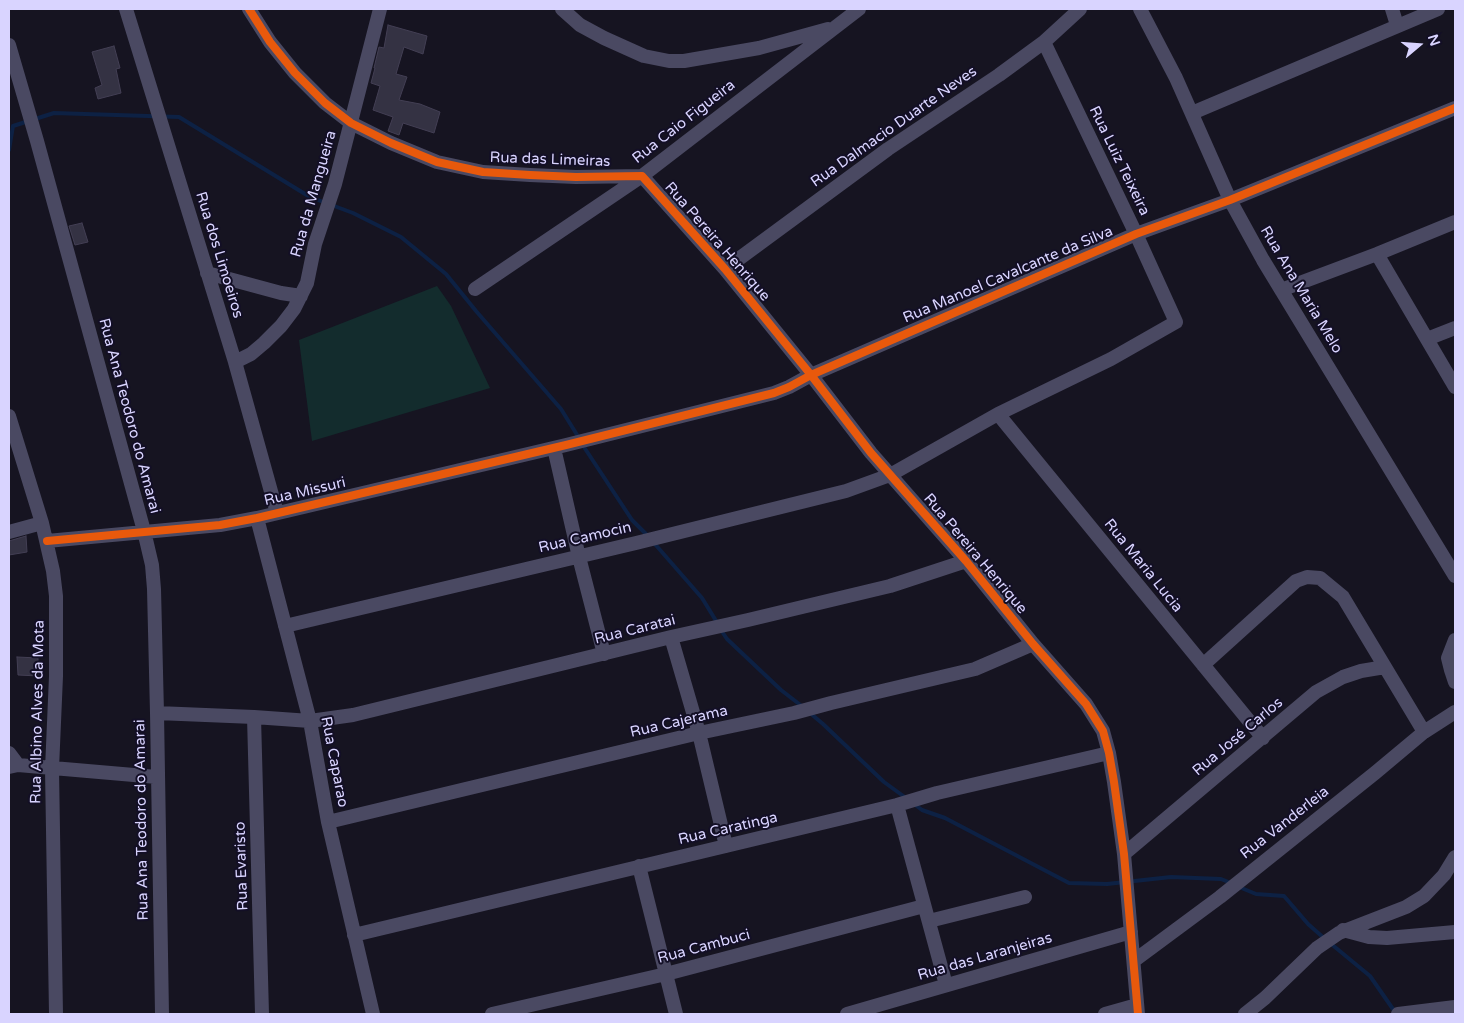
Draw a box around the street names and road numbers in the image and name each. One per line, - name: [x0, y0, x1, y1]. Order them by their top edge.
- street label: Rua Dalmacio Duarte Neves: [807, 63, 981, 191]
- street label: Rua Caio Figueira: [629, 76, 739, 168]
- street label: Rua Luiz Teixeira: [1085, 103, 1153, 219]
- street label: Rua da Mangueira: [287, 129, 341, 259]
- street label: Rua das Limeiras: [489, 149, 611, 171]
- street label: Rua Pereira Henrique: [660, 179, 774, 305]
- street label: Rua dos Limoeiros: [191, 190, 247, 320]
- street label: Rua Manoel Cavalcante da Silva: [900, 223, 1116, 327]
- street label: Rua Ana Maria Melo: [1256, 223, 1346, 357]
- street label: Rua Ana Teodoro do Amarai: [94, 316, 164, 516]
- street label: Rua Missuri: [262, 474, 348, 510]
- street label: Rua Pereira Henrique: [919, 490, 1031, 618]
- street label: Rua Maria Lucia: [1100, 516, 1186, 616]
- street label: Rua Camocin: [537, 519, 633, 557]
- street label: Rua Caratai: [593, 611, 677, 649]
- street label: Rua Albino Alves da Mota: [27, 620, 49, 804]
- street label: Rua José Carlos: [1189, 694, 1287, 780]
- street label: Rua Cajerama: [628, 702, 730, 742]
- street label: Rua Caparao: [316, 715, 352, 809]
- street label: Rua Ana Teodoro do Amarai: [131, 719, 153, 921]
- street label: Rua Vanderleia: [1237, 783, 1333, 863]
- street label: Rua Caratinga: [677, 809, 779, 849]
- street label: Rua Evaristo: [231, 821, 253, 911]
- street label: Rua Cambuci: [656, 926, 752, 968]
- street label: Rua das Laranjeiras: [916, 929, 1054, 985]

